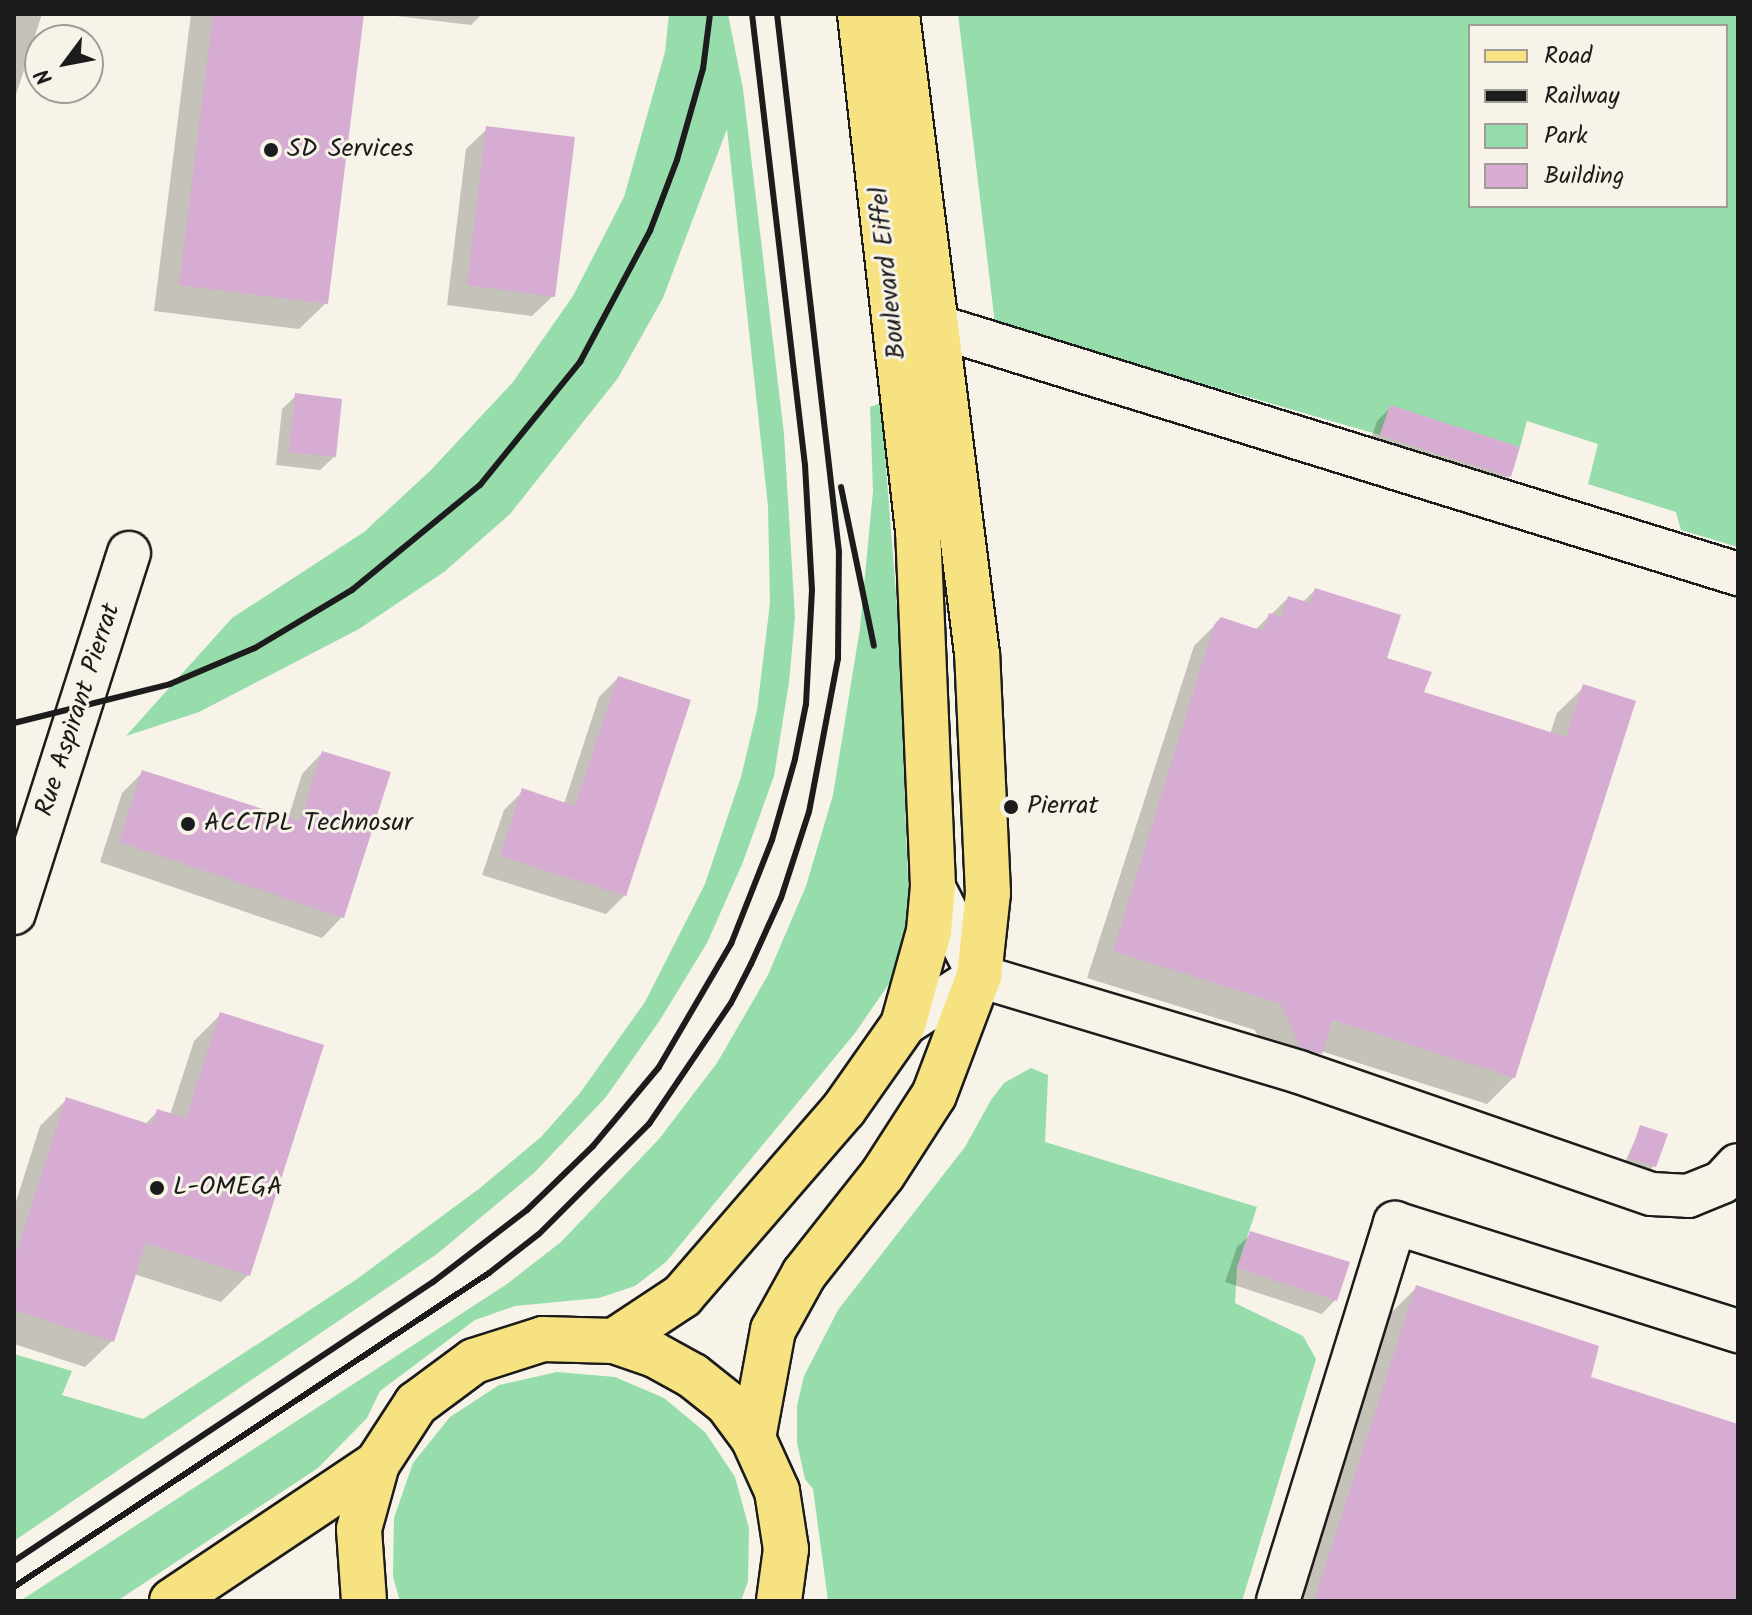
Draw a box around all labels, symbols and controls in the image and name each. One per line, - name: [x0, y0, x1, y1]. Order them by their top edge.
- north arrow: [24, 24, 104, 104]
- legend: [1468, 24, 1728, 208]
- text: Road: [1544, 37, 1592, 76]
- text: N: [26, 61, 63, 91]
- text: Railway: [1544, 77, 1620, 116]
- text: Park: [1544, 117, 1588, 156]
- place label: SD Services: [287, 134, 414, 166]
- marker: SD Services: [262, 141, 280, 159]
- text: Building: [1544, 157, 1624, 196]
- street label: Boulevard Eiffel: [864, 185, 914, 361]
- street label: Rue Aspirant Pierrat: [30, 600, 128, 820]
- place label: Pierrat: [1027, 791, 1098, 823]
- marker: Pierrat: [1002, 798, 1020, 816]
- place label: ACCTPL Technosur: [204, 808, 413, 840]
- marker: ACCTPL Technosur: [179, 815, 197, 833]
- place label: L-OMEGA: [173, 1172, 282, 1204]
- marker: L-OMEGA: [148, 1179, 166, 1197]

